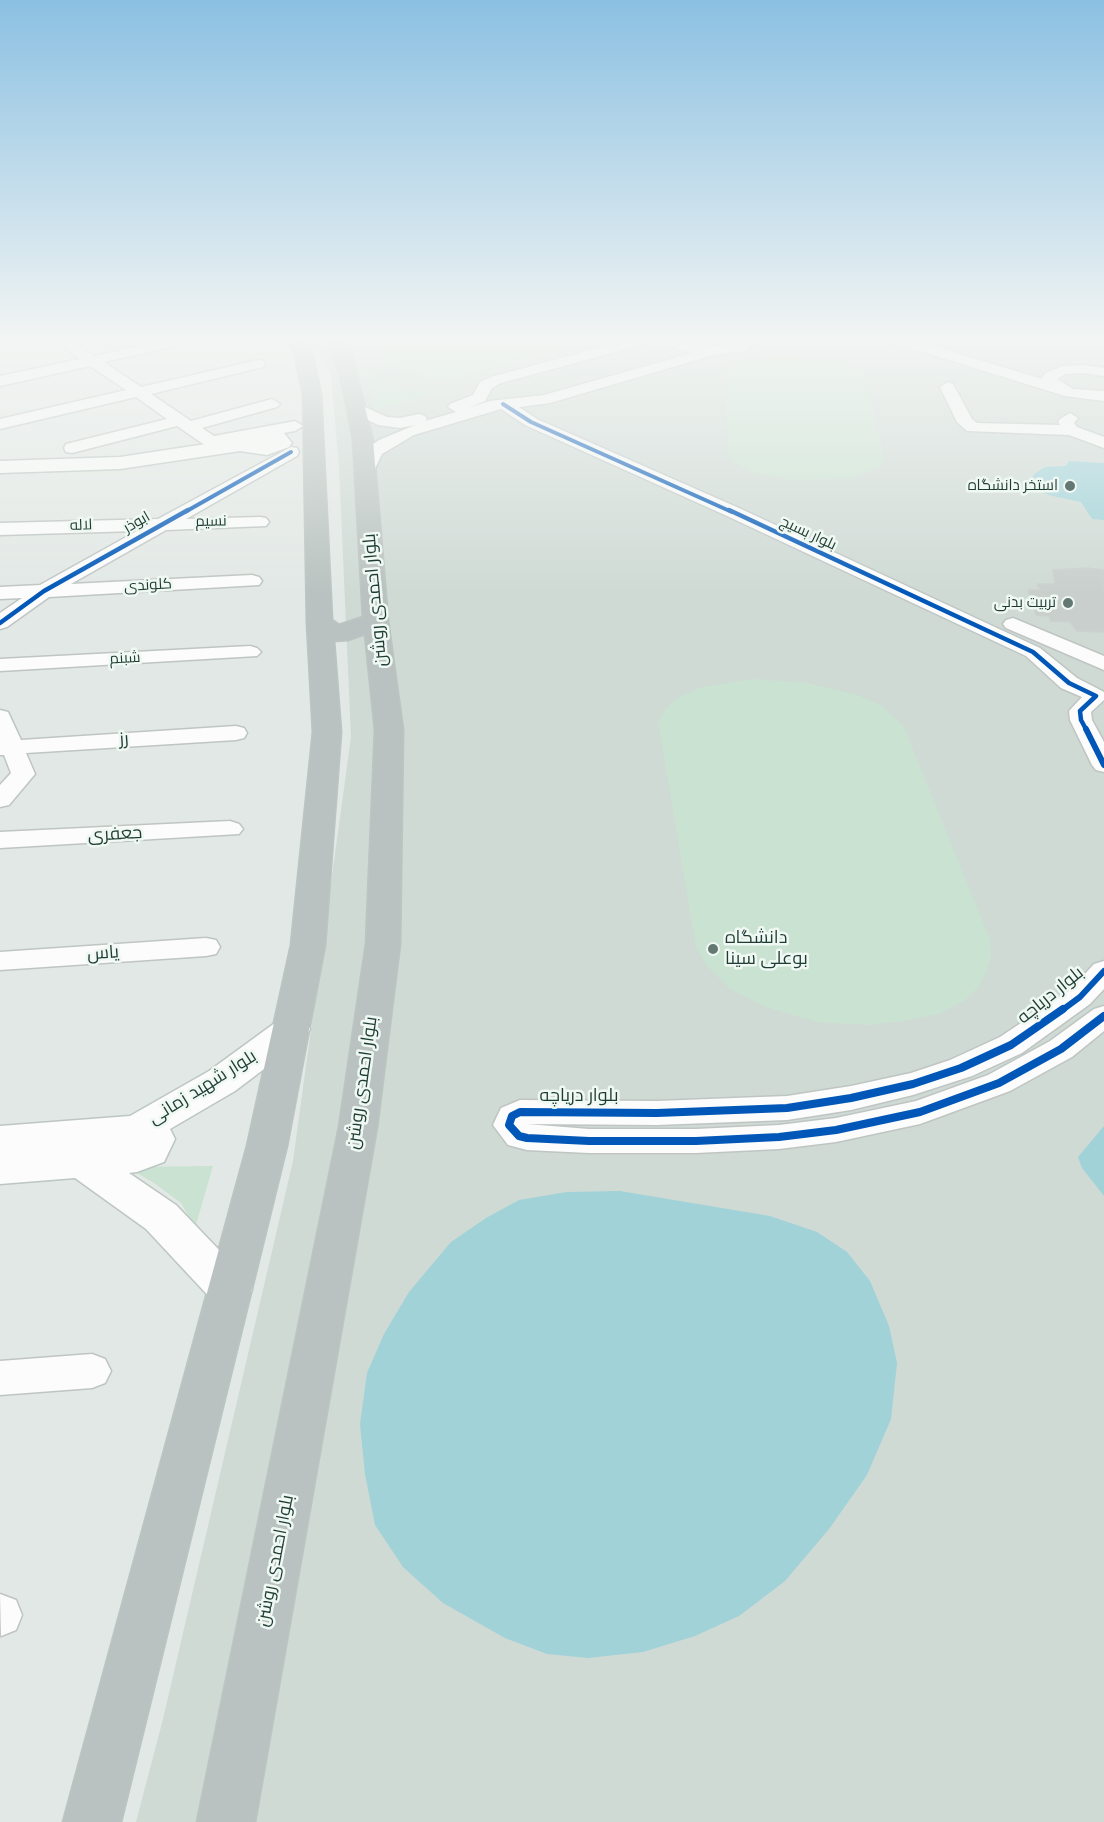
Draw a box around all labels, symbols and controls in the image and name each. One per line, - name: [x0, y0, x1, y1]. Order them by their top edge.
- place label: استخر دانشگاه: [968, 477, 1058, 495]
- marker: استخر دانشگاه: [1063, 479, 1077, 493]
- street label: ابوذر: [120, 508, 154, 538]
- street label: نسیم: [195, 513, 227, 531]
- street label: بلوار بسیج: [777, 513, 839, 555]
- street label: لاله: [69, 517, 93, 535]
- street label: بلوار احمدی روشن: [359, 532, 393, 668]
- street label: کلوندی: [124, 576, 172, 596]
- place label: تربیت بدنی: [994, 594, 1056, 612]
- marker: تربیت بدنی: [1061, 596, 1075, 610]
- street label: شبنم: [109, 649, 141, 669]
- street label: رز: [119, 729, 129, 751]
- street label: جعفری: [87, 823, 143, 847]
- place label: دانشگاه بوعلی سینا: [725, 928, 808, 970]
- street label: یاس: [86, 942, 120, 966]
- marker: دانشگاه بوعلی سینا: [706, 942, 720, 956]
- street label: بلوار دریاچه: [1014, 963, 1088, 1029]
- street label: بلوار احمدی روشن: [343, 1015, 383, 1151]
- street label: بلوار شهید زمانی: [145, 1046, 261, 1130]
- street label: بلوار دریاچه: [540, 1086, 618, 1108]
- street label: بلوار احمدی روشن: [253, 1493, 299, 1629]

